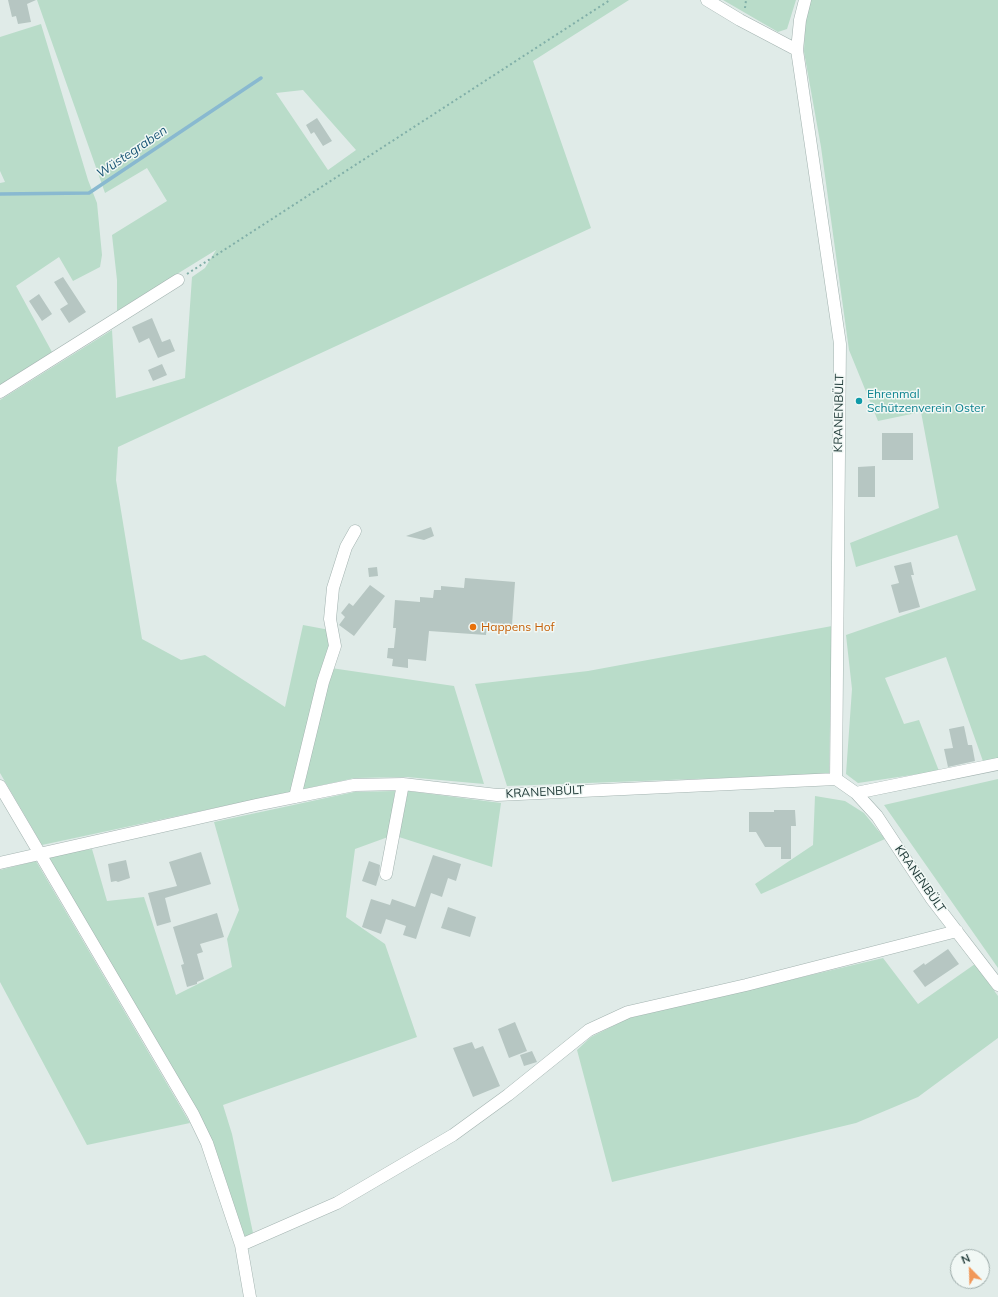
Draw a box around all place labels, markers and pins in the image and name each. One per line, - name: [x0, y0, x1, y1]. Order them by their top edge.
- place label: Ehrenmal Schützenverein Oster: [867, 387, 985, 415]
- marker: Ehrenmal Schützenverein Oster: [854, 396, 864, 406]
- place label: Happens Hof: [481, 620, 554, 634]
- marker: Happens Hof: [468, 622, 478, 632]

